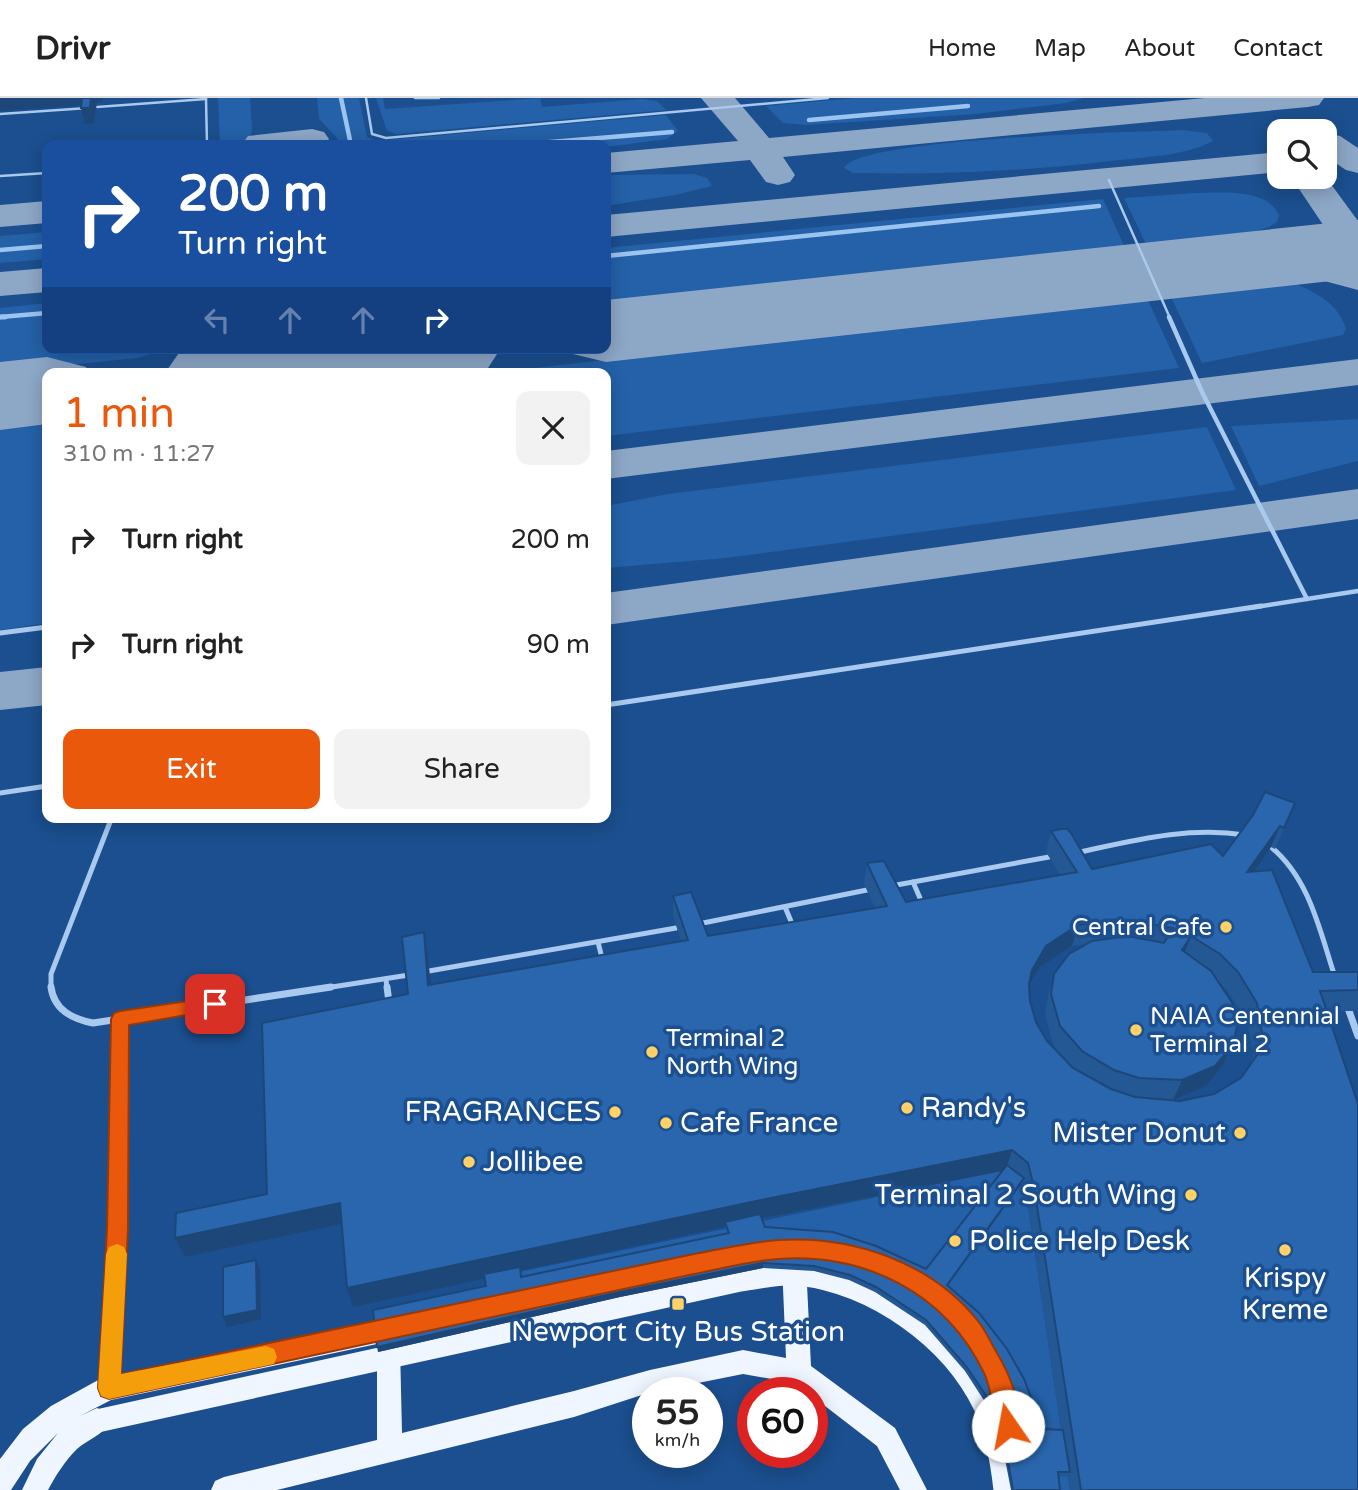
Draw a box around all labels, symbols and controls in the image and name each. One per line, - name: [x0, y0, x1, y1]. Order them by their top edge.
- text: Drivr: [35, 29, 110, 68]
- text: Home: [928, 34, 996, 63]
- text: Map: [1034, 34, 1086, 63]
- text: About: [1124, 34, 1195, 63]
- text: Contact: [1233, 34, 1323, 63]
- map controls: [1267, 119, 1337, 189]
- button: search: [1267, 119, 1337, 189]
- text: 200 m: [178, 165, 328, 224]
- icon: right: [63, 168, 154, 259]
- text: Turn right: [178, 225, 327, 263]
- icon: left: [198, 301, 236, 339]
- icon: ahead: [271, 301, 309, 339]
- icon: ahead: [344, 301, 382, 339]
- icon: right: [417, 301, 455, 339]
- text: 1 min: [63, 388, 175, 439]
- button: close: [516, 391, 590, 465]
- text: 310 m · 11:27: [63, 440, 215, 468]
- icon: right: [63, 521, 101, 559]
- text: Turn right: [122, 524, 243, 555]
- text: 200 m: [510, 524, 590, 555]
- icon: right: [63, 626, 101, 664]
- text: Turn right: [122, 629, 243, 660]
- text: 90 m: [527, 629, 590, 660]
- button: Exit: [63, 729, 320, 809]
- button: Share: [334, 729, 590, 809]
- place label: Central Cafe: [1072, 913, 1212, 942]
- marker: Central Cafe: [1218, 919, 1234, 935]
- pin: [185, 974, 245, 1034]
- icon: arrive: [196, 985, 234, 1023]
- place label: NAIA Centennial Terminal 2: [1150, 1002, 1340, 1059]
- marker: NAIA Centennial Terminal 2: [1128, 1022, 1144, 1038]
- place label: Terminal 2 North Wing: [666, 1024, 799, 1081]
- marker: Terminal 2 North Wing: [644, 1044, 660, 1060]
- place label: Randy's: [921, 1091, 1026, 1125]
- place label: FRAGRANCES: [404, 1095, 601, 1129]
- marker: Randy's: [899, 1100, 915, 1116]
- marker: FRAGRANCES: [607, 1104, 623, 1120]
- place label: Cafe France: [680, 1106, 838, 1140]
- marker: Cafe France: [658, 1115, 674, 1131]
- place label: Mister Donut: [1052, 1116, 1226, 1150]
- marker: Mister Donut: [1232, 1125, 1248, 1141]
- place label: Jollibee: [483, 1145, 583, 1179]
- marker: Jollibee: [461, 1154, 477, 1170]
- place label: Terminal 2 South Wing: [875, 1178, 1177, 1212]
- marker: Terminal 2 South Wing: [1183, 1187, 1199, 1203]
- place label: Police Help Desk: [969, 1224, 1190, 1258]
- marker: Police Help Desk: [947, 1233, 963, 1249]
- marker: Krispy Kreme: [1277, 1242, 1293, 1258]
- place label: Krispy Kreme: [1242, 1261, 1328, 1327]
- marker: Newport City Bus Station: [670, 1296, 686, 1312]
- place label: Newport City Bus Station: [511, 1315, 845, 1349]
- speed limit sign: 60: [737, 1377, 828, 1468]
- position arrow: [971, 1389, 1045, 1463]
- text: 55: [656, 1392, 699, 1434]
- text: km/h: [655, 1429, 700, 1451]

